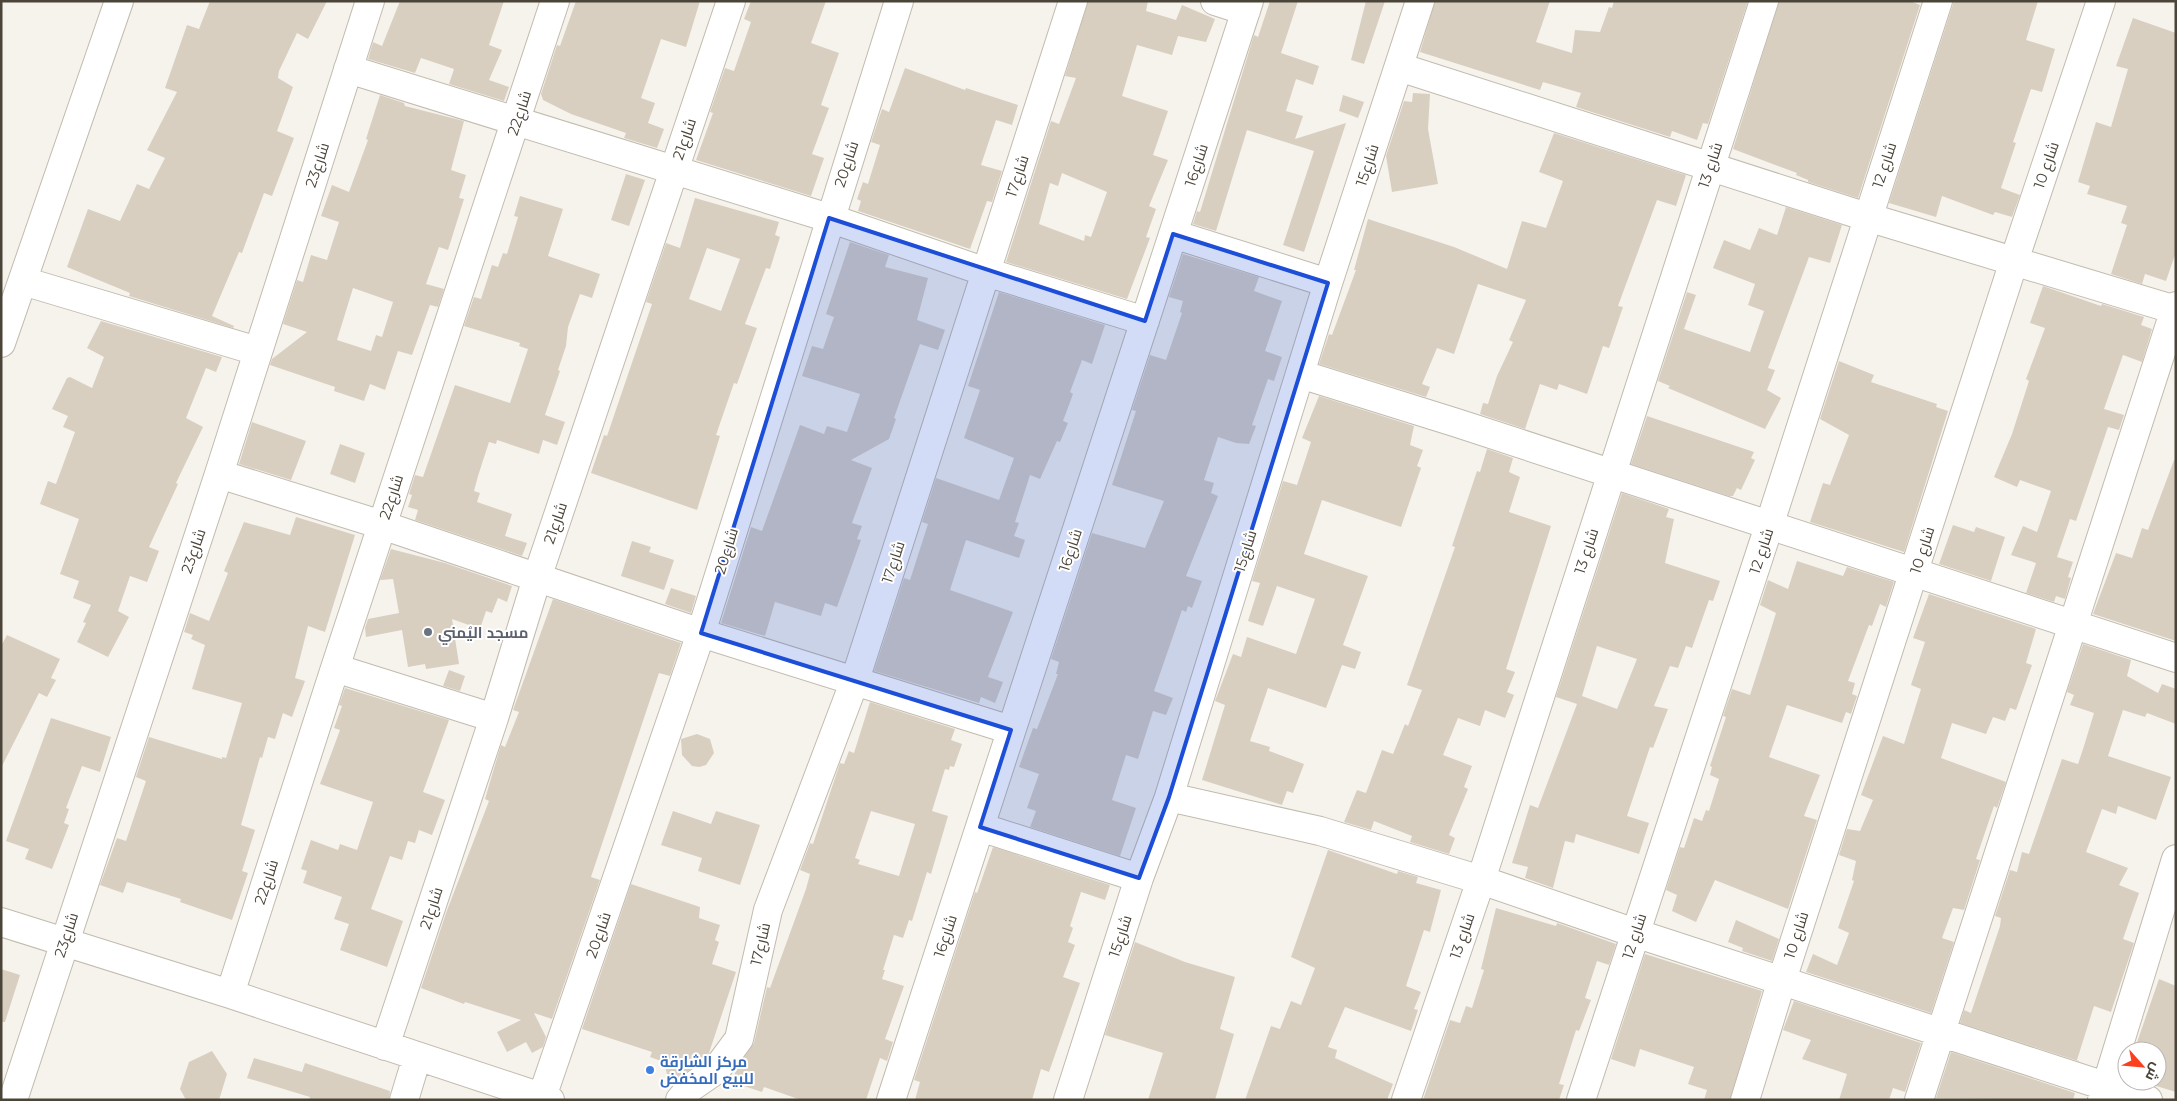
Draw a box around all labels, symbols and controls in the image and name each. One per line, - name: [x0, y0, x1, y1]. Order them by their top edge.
- street label: شارع22: [503, 88, 537, 138]
- street label: شارع21: [668, 116, 702, 163]
- street label: شارع20: [830, 138, 864, 190]
- street label: شارع 10: [2029, 139, 2065, 192]
- street label: شارع23: [301, 140, 335, 190]
- street label: شارع 13: [1694, 140, 1728, 191]
- street label: شارع 12: [1868, 140, 1902, 191]
- street label: شارع16: [1180, 141, 1214, 189]
- street label: شارع15: [1351, 142, 1385, 189]
- street label: شارع17: [1001, 152, 1035, 200]
- street label: شارع22: [375, 472, 409, 522]
- street label: شارع21: [539, 500, 573, 547]
- street label: شارع 10: [1905, 524, 1940, 577]
- street label: شارع23: [177, 526, 211, 577]
- street label: شارع20: [710, 526, 744, 577]
- street label: شارع16: [1054, 526, 1088, 574]
- street label: شارع 13: [1570, 526, 1604, 577]
- street label: شارع 12: [1745, 526, 1779, 577]
- street label: شارع15: [1230, 528, 1262, 575]
- street label: شارع17: [877, 538, 911, 586]
- place label: مسجد اليُمني: [438, 623, 528, 645]
- marker: مسجد اليُمني: [422, 626, 434, 638]
- street label: شارع22: [250, 857, 284, 907]
- street label: شارع21: [415, 885, 449, 932]
- street label: شارع20: [581, 909, 617, 961]
- street label: شارع 10: [1779, 909, 1814, 962]
- street label: شارع23: [50, 910, 84, 960]
- street label: شارع 13: [1445, 911, 1481, 962]
- street label: شارع 12: [1618, 911, 1652, 962]
- street label: شارع16: [929, 912, 963, 960]
- street label: شارع15: [1104, 913, 1138, 960]
- street label: شارع17: [746, 921, 776, 968]
- north arrow: [2117, 1041, 2167, 1091]
- place label: مركز الشارقة للبيع المخفض: [660, 1052, 754, 1089]
- text: ش: [2141, 1060, 2166, 1084]
- marker: مركز الشارقة للبيع المخفض: [644, 1064, 656, 1076]

